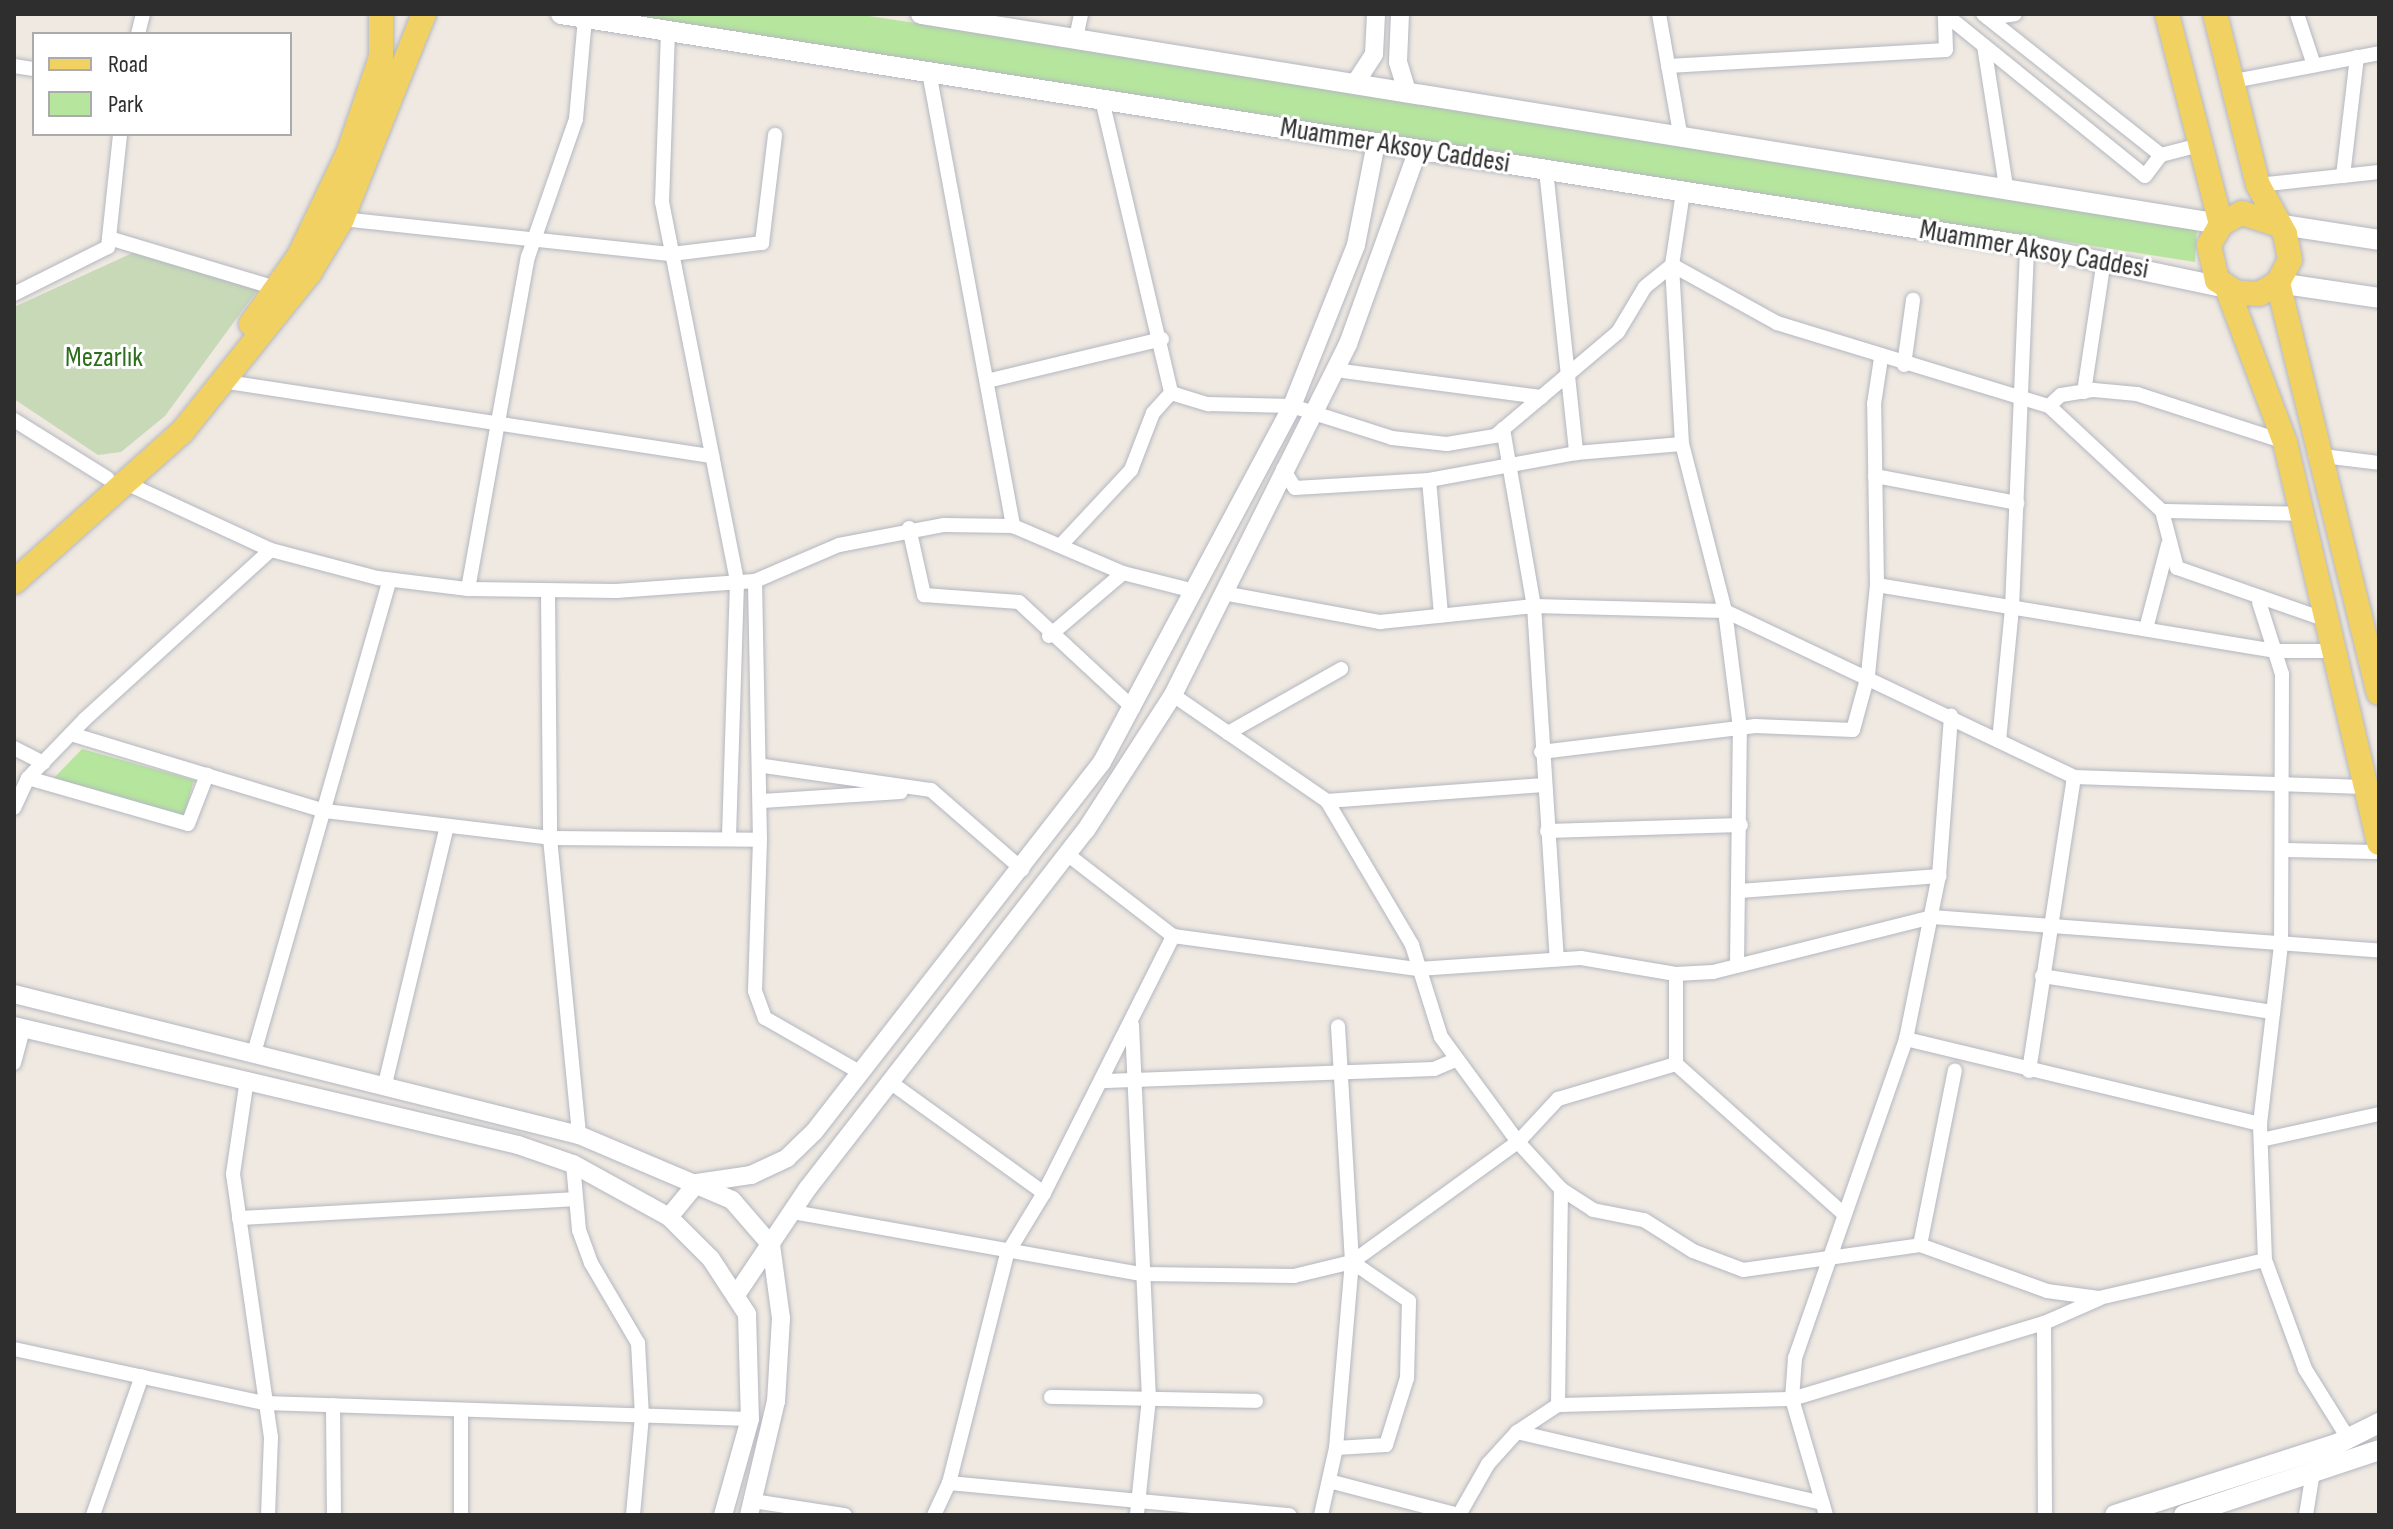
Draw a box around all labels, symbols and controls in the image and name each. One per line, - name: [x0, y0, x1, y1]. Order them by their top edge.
- legend: [32, 32, 292, 136]
- text: Road: [108, 50, 148, 79]
- text: Park: [108, 90, 143, 119]
- street label: Muammer Aksoy Caddesi: [1278, 111, 1512, 181]
- street label: Muammer Aksoy Caddesi: [1917, 213, 2151, 287]
- park label: Mezarlık: [65, 341, 143, 375]

